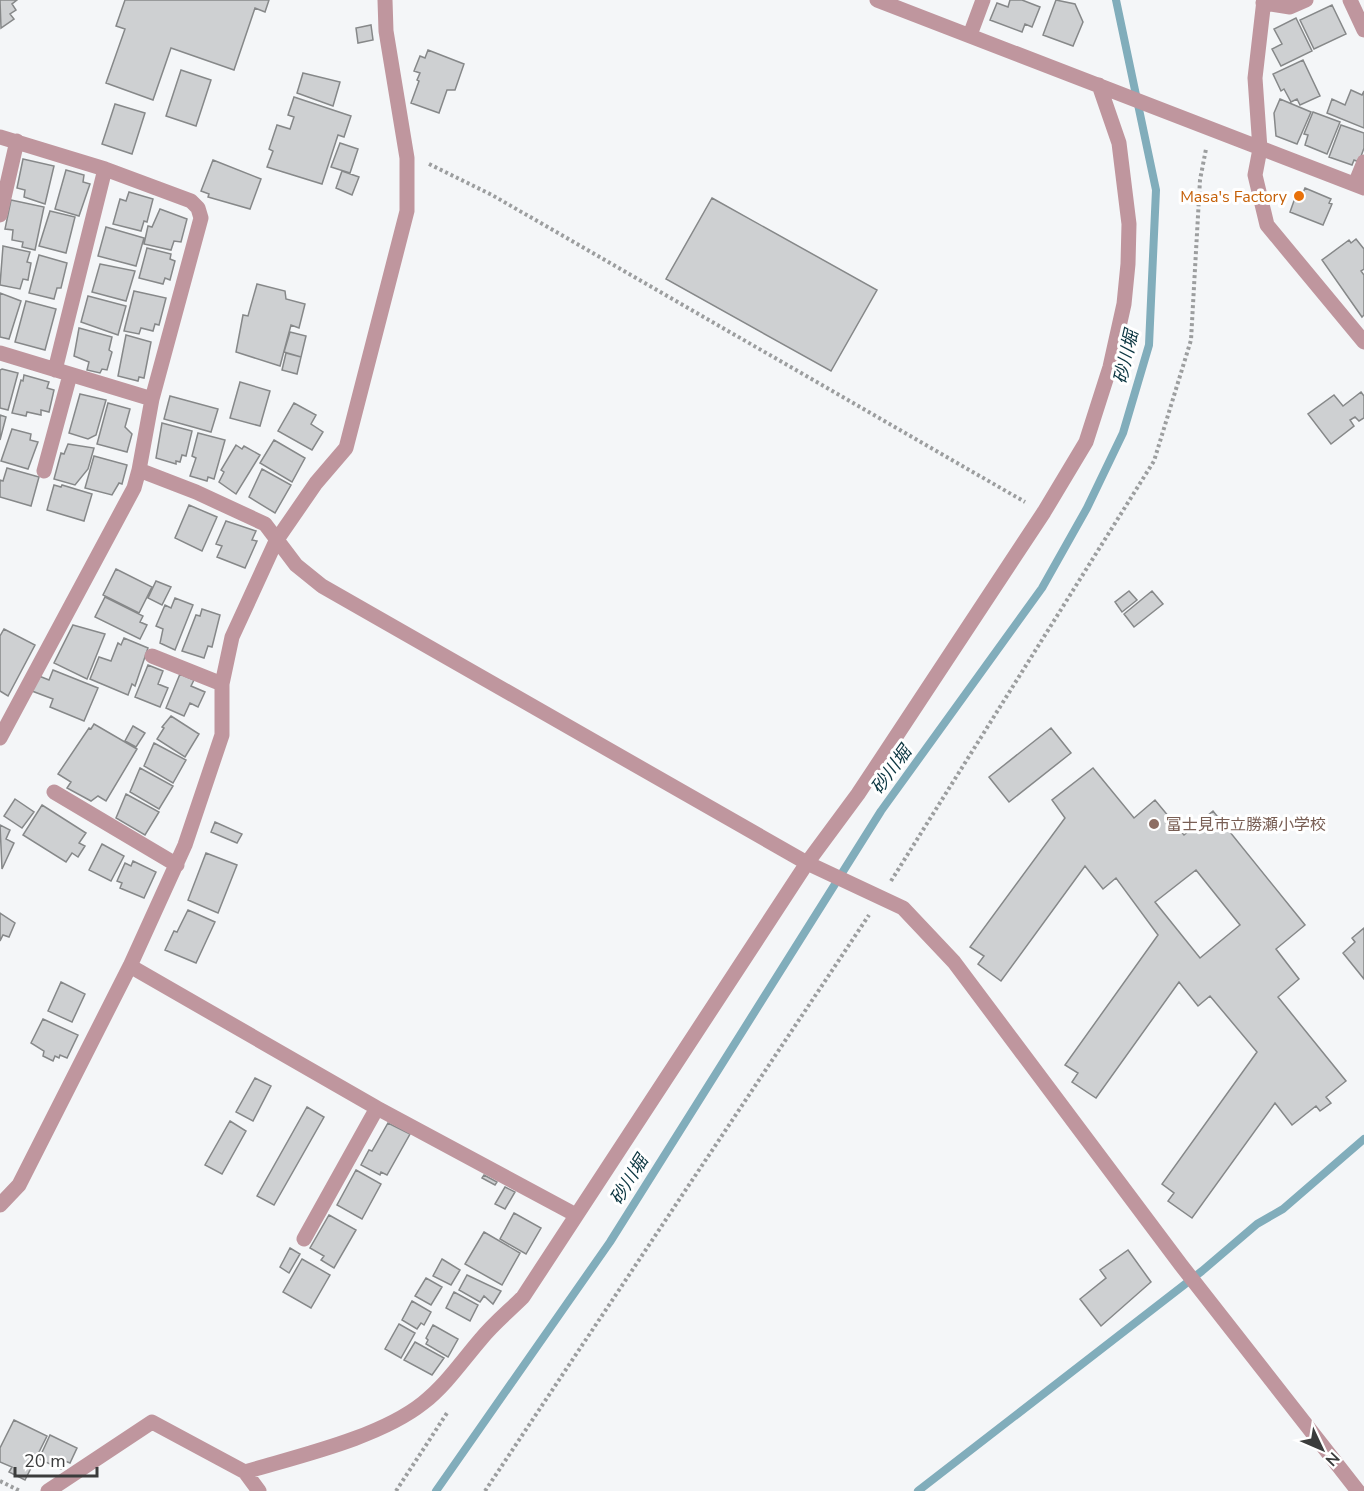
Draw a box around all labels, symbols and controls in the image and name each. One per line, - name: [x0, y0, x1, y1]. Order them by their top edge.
- place label: Masa's Factory: [1180, 186, 1288, 208]
- marker: Masa's Factory: [1292, 189, 1306, 203]
- water label: 砂川堀: [1108, 325, 1144, 386]
- water label: 砂川堀: [865, 739, 918, 799]
- place label: 富士見市立勝瀬小学校: [1166, 814, 1326, 836]
- marker: 富士見市立勝瀬小学校: [1147, 817, 1161, 831]
- water label: 砂川堀: [605, 1148, 655, 1209]
- north arrow: [1292, 1419, 1352, 1479]
- scale bar: [15, 1440, 98, 1478]
- text: N: [1320, 1447, 1344, 1471]
- text: 20 m: [24, 1449, 66, 1473]

